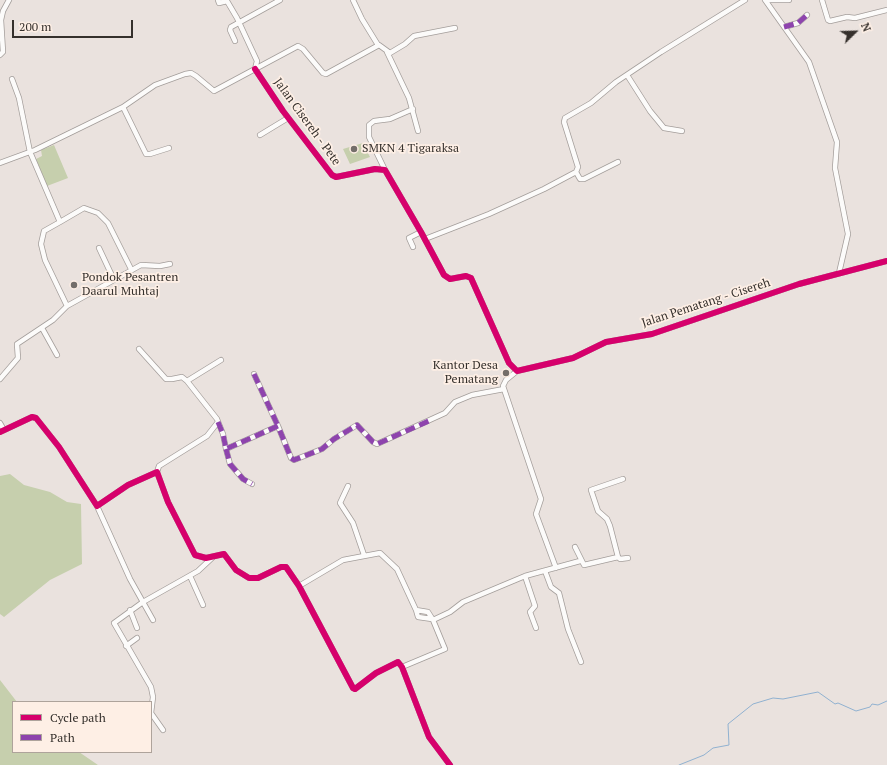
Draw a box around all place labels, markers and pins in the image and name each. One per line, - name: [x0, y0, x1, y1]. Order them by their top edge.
- place label: SMKN 4 Tigaraksa: [362, 142, 459, 156]
- marker: SMKN 4 Tigaraksa: [349, 144, 359, 154]
- place label: Pondok Pesantren Daarul Muhtaj: [82, 271, 178, 299]
- marker: Pondok Pesantren Daarul Muhtaj: [69, 280, 79, 290]
- place label: Kantor Desa Pematang: [433, 359, 498, 387]
- marker: Kantor Desa Pematang: [501, 368, 511, 378]

